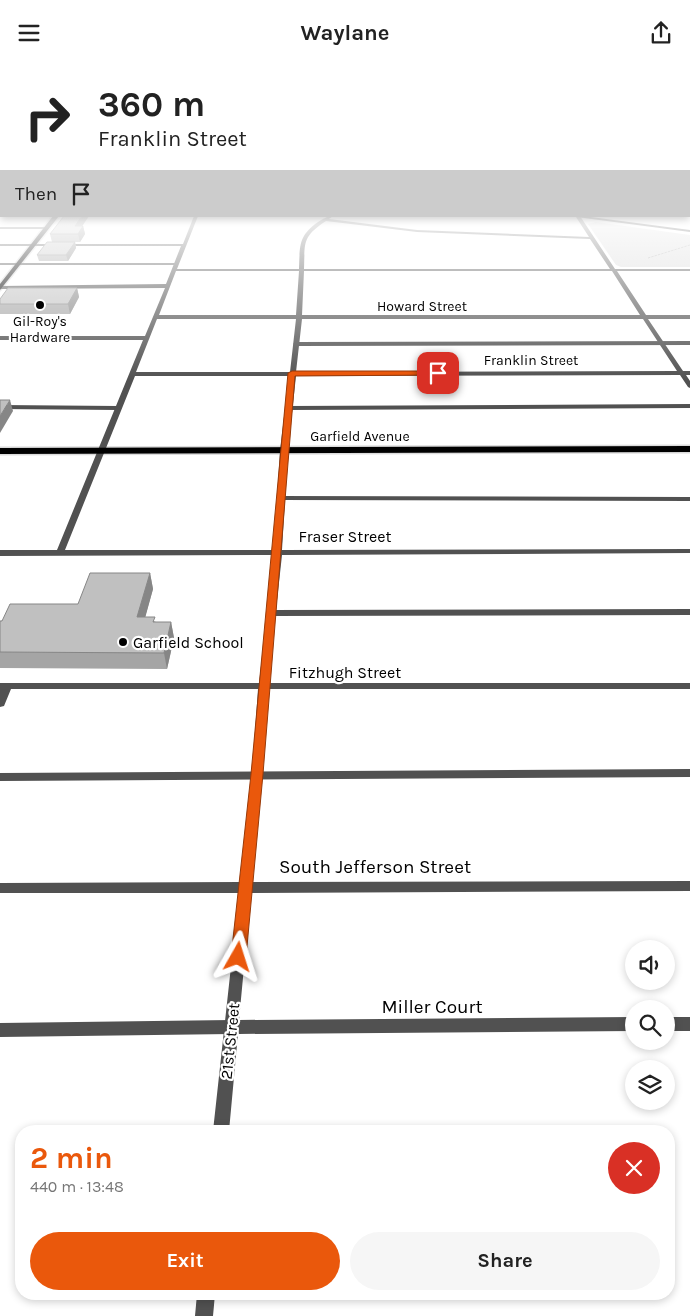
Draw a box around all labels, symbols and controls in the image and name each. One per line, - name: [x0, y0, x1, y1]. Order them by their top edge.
- icon: menu: [15, 19, 43, 47]
- icon: share: [647, 19, 675, 47]
- text: Waylane: [301, 20, 389, 46]
- text: 360 m: [98, 84, 205, 125]
- icon: right: [15, 85, 80, 150]
- text: Franklin Street: [98, 126, 247, 152]
- icon: arrive: [67, 180, 95, 208]
- text: Then: [15, 183, 57, 205]
- street label: Howard Street: [377, 298, 467, 315]
- marker: Gil-Roy's Hardware: [34, 299, 46, 311]
- place label: Gil-Roy's Hardware: [10, 313, 70, 346]
- pin: [417, 352, 459, 394]
- street label: Franklin Street: [484, 352, 578, 369]
- icon: arrive: [424, 359, 452, 387]
- street label: Garfield Avenue: [310, 428, 410, 445]
- street label: Fraser Street: [298, 527, 392, 546]
- place label: Garfield School: [133, 633, 244, 652]
- marker: Garfield School: [117, 636, 129, 648]
- street label: Fitzhugh Street: [289, 663, 401, 682]
- street label: South Jefferson Street: [279, 856, 471, 878]
- position arrow: [211, 930, 263, 982]
- map controls: [625, 940, 675, 1110]
- button: sound: [625, 940, 675, 990]
- street label: Miller Court: [381, 996, 483, 1018]
- button: search: [625, 1000, 675, 1050]
- street label: 21st Street: [217, 1002, 243, 1080]
- button: layers: [625, 1060, 675, 1110]
- text: 2 min: [30, 1140, 113, 1176]
- button: close: [608, 1142, 660, 1194]
- text: 440 m · 13:48: [30, 1177, 124, 1196]
- button: Exit: [30, 1232, 340, 1290]
- button: Share: [350, 1232, 660, 1290]

